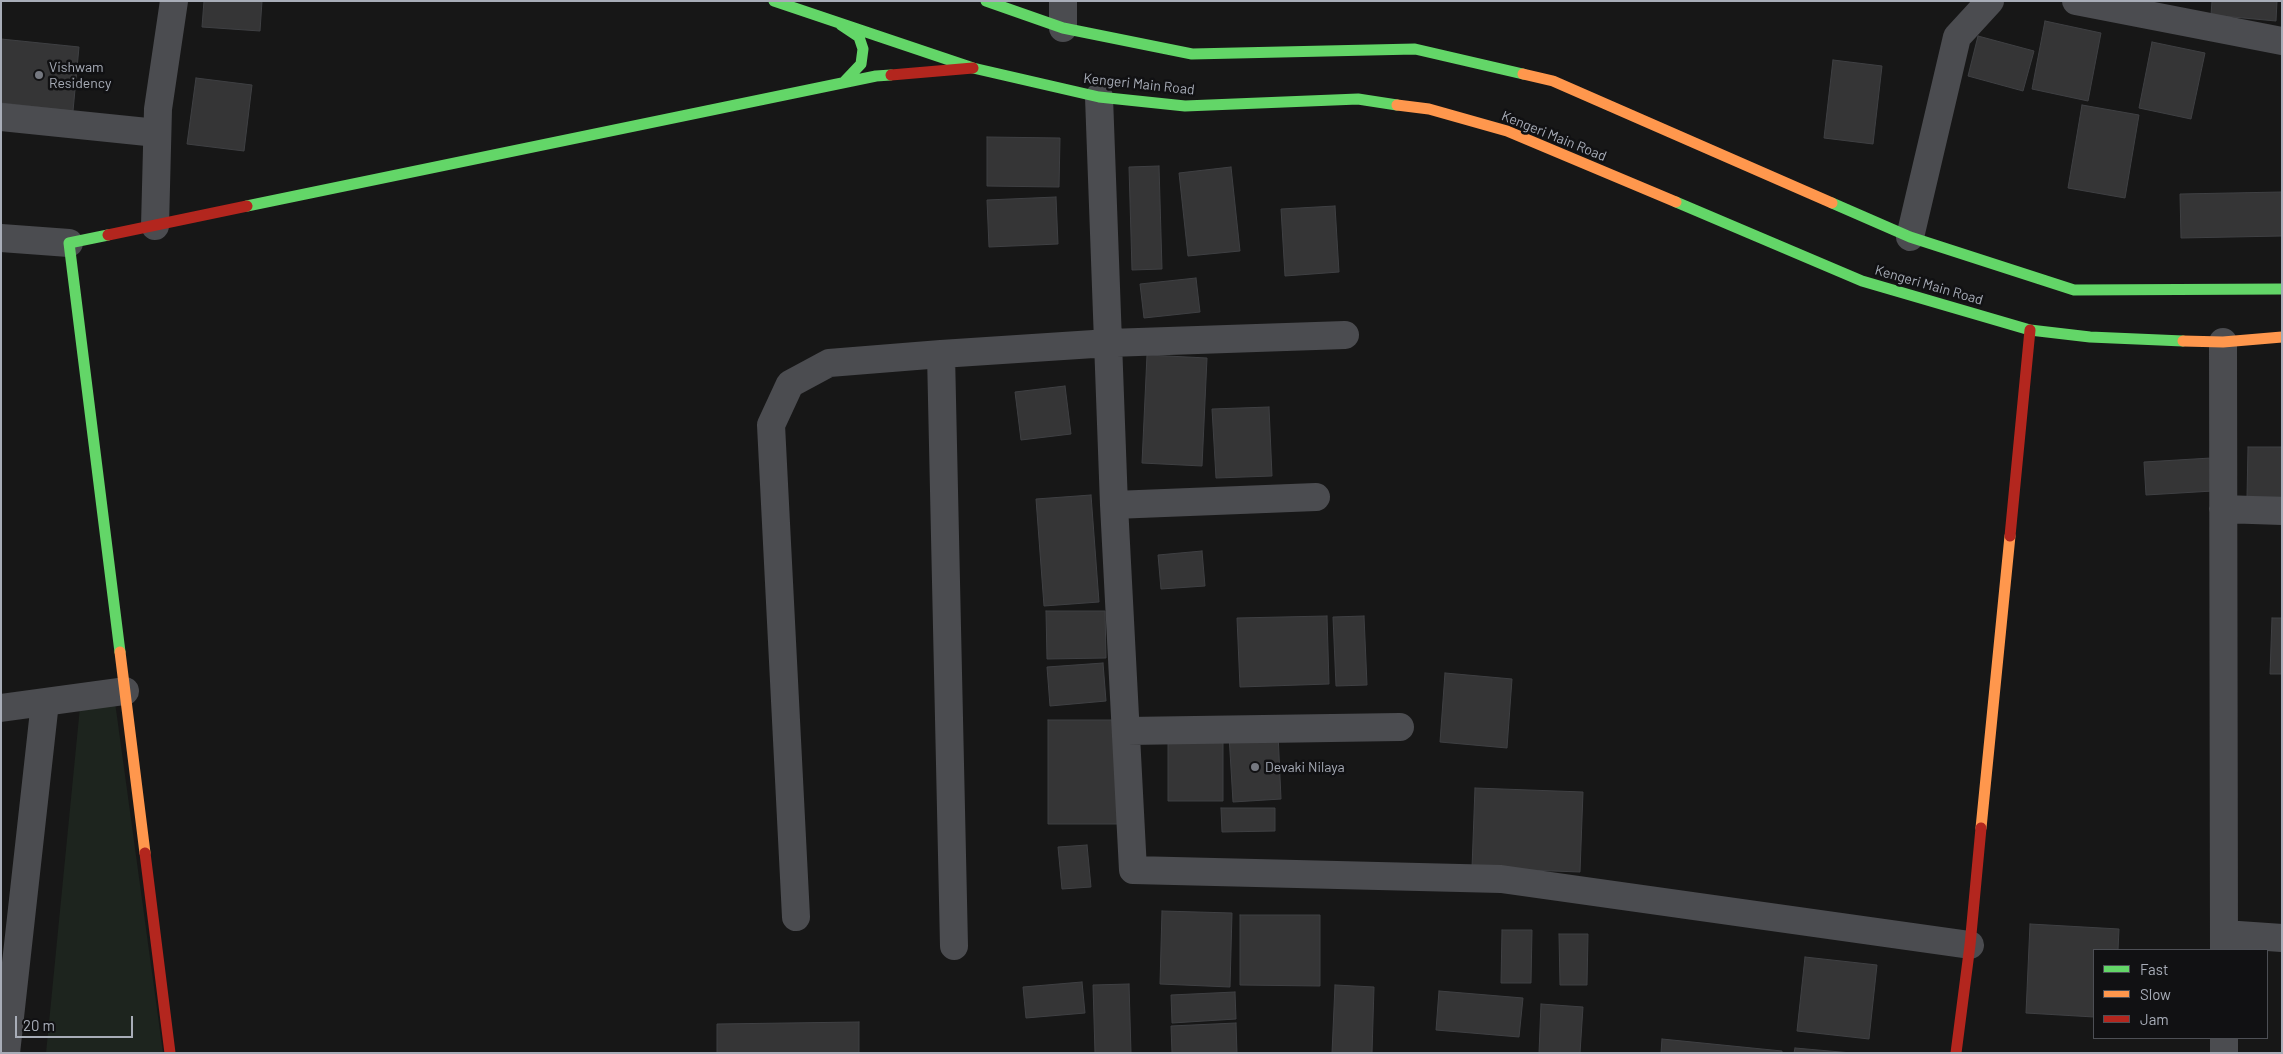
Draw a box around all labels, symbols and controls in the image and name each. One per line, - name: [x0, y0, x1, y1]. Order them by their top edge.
- place label: Vishwam Residency: [49, 59, 111, 92]
- marker: Vishwam Residency: [33, 69, 45, 81]
- street label: Kengeri Main Road: [1083, 70, 1195, 98]
- street label: Kengeri Main Road: [1499, 107, 1609, 165]
- street label: Kengeri Main Road: [1873, 262, 1985, 308]
- place label: Devaki Nilaya: [1265, 759, 1345, 775]
- marker: Devaki Nilaya: [1249, 761, 1261, 773]
- legend: [2093, 949, 2268, 1039]
- text: Fast: [2140, 960, 2168, 978]
- text: Slow: [2140, 985, 2171, 1003]
- scale bar: [18, 1006, 135, 1038]
- text: Jam: [2140, 1010, 2169, 1028]
- text: 20 m: [23, 1016, 55, 1034]

